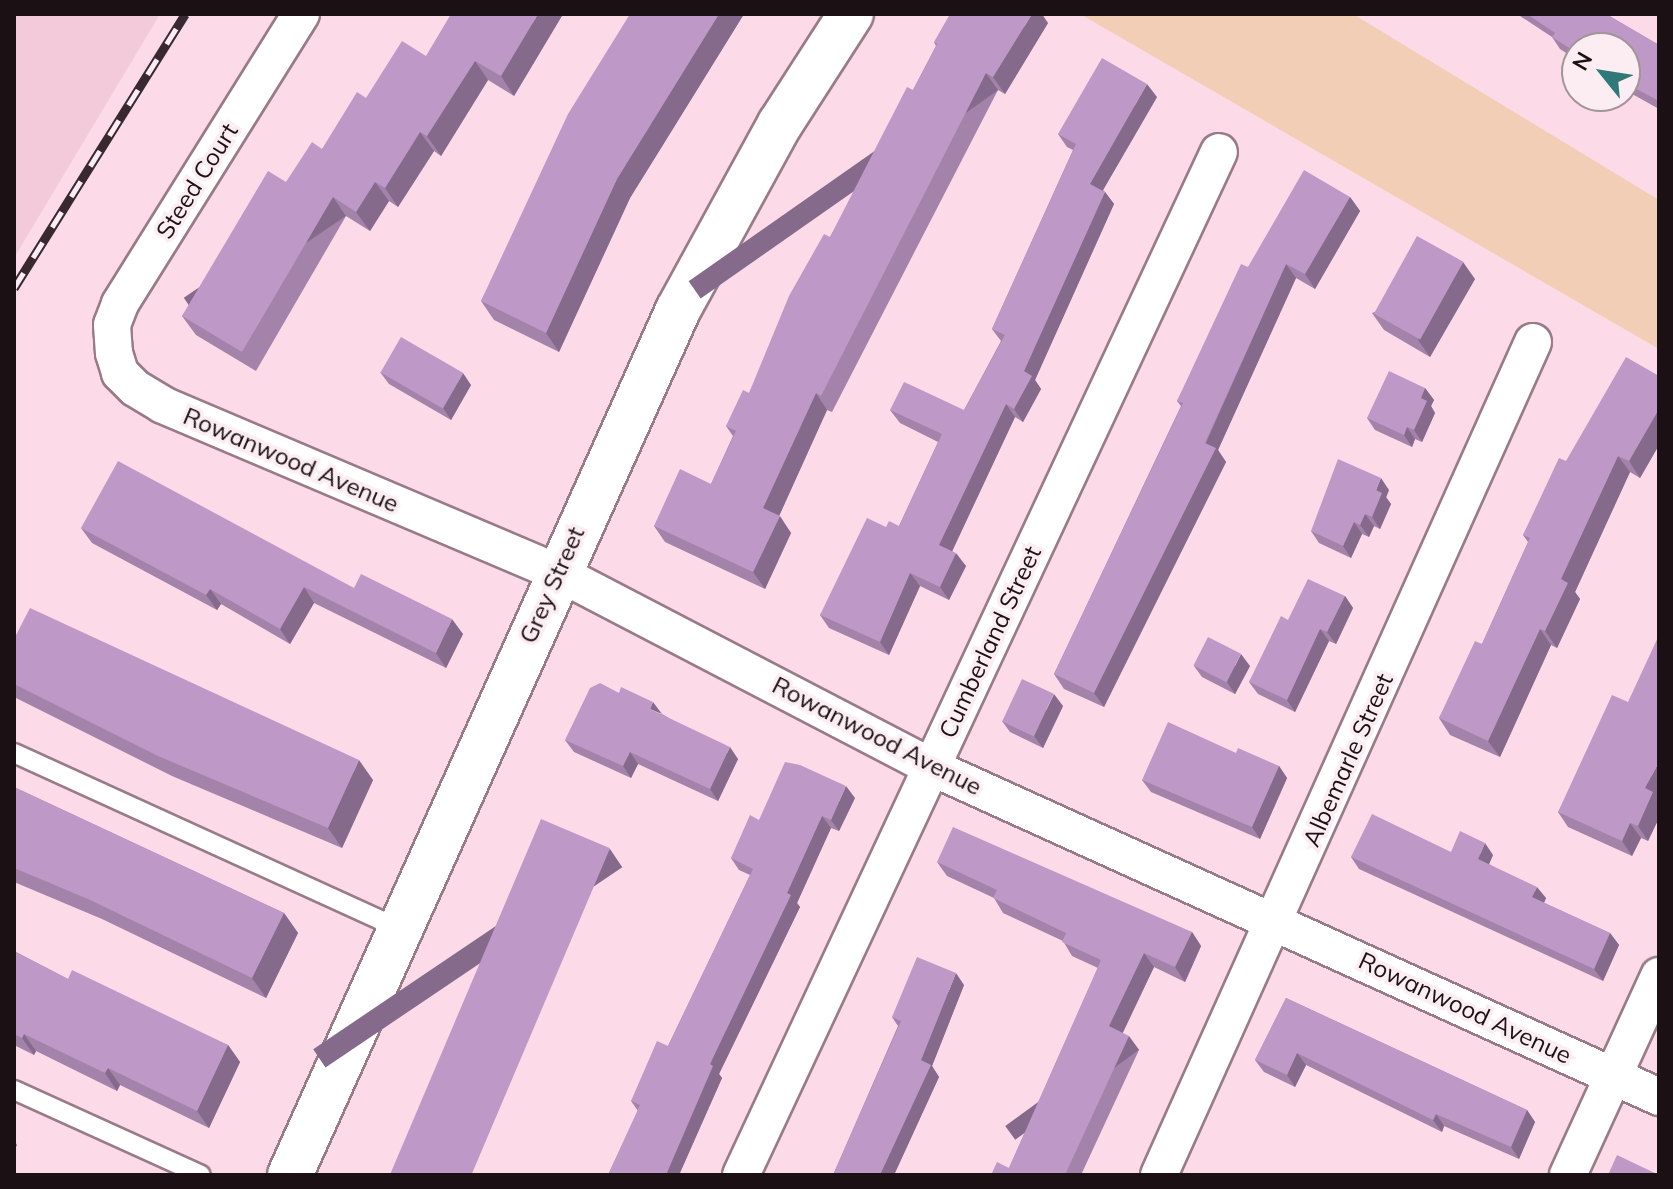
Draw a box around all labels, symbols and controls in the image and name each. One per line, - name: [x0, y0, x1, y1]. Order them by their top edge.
- north arrow: [1561, 32, 1641, 112]
- text: N: [1566, 47, 1598, 75]
- street label: Steed Court: [150, 118, 244, 244]
- street label: Rowanwood Avenue: [179, 402, 403, 518]
- street label: Grey Street: [514, 522, 590, 648]
- street label: Cumberland Street: [933, 541, 1047, 743]
- street label: Albemarle Street: [1297, 669, 1399, 851]
- street label: Rowanwood Avenue: [767, 671, 987, 801]
- street label: Rowanwood Avenue: [1354, 946, 1576, 1070]

